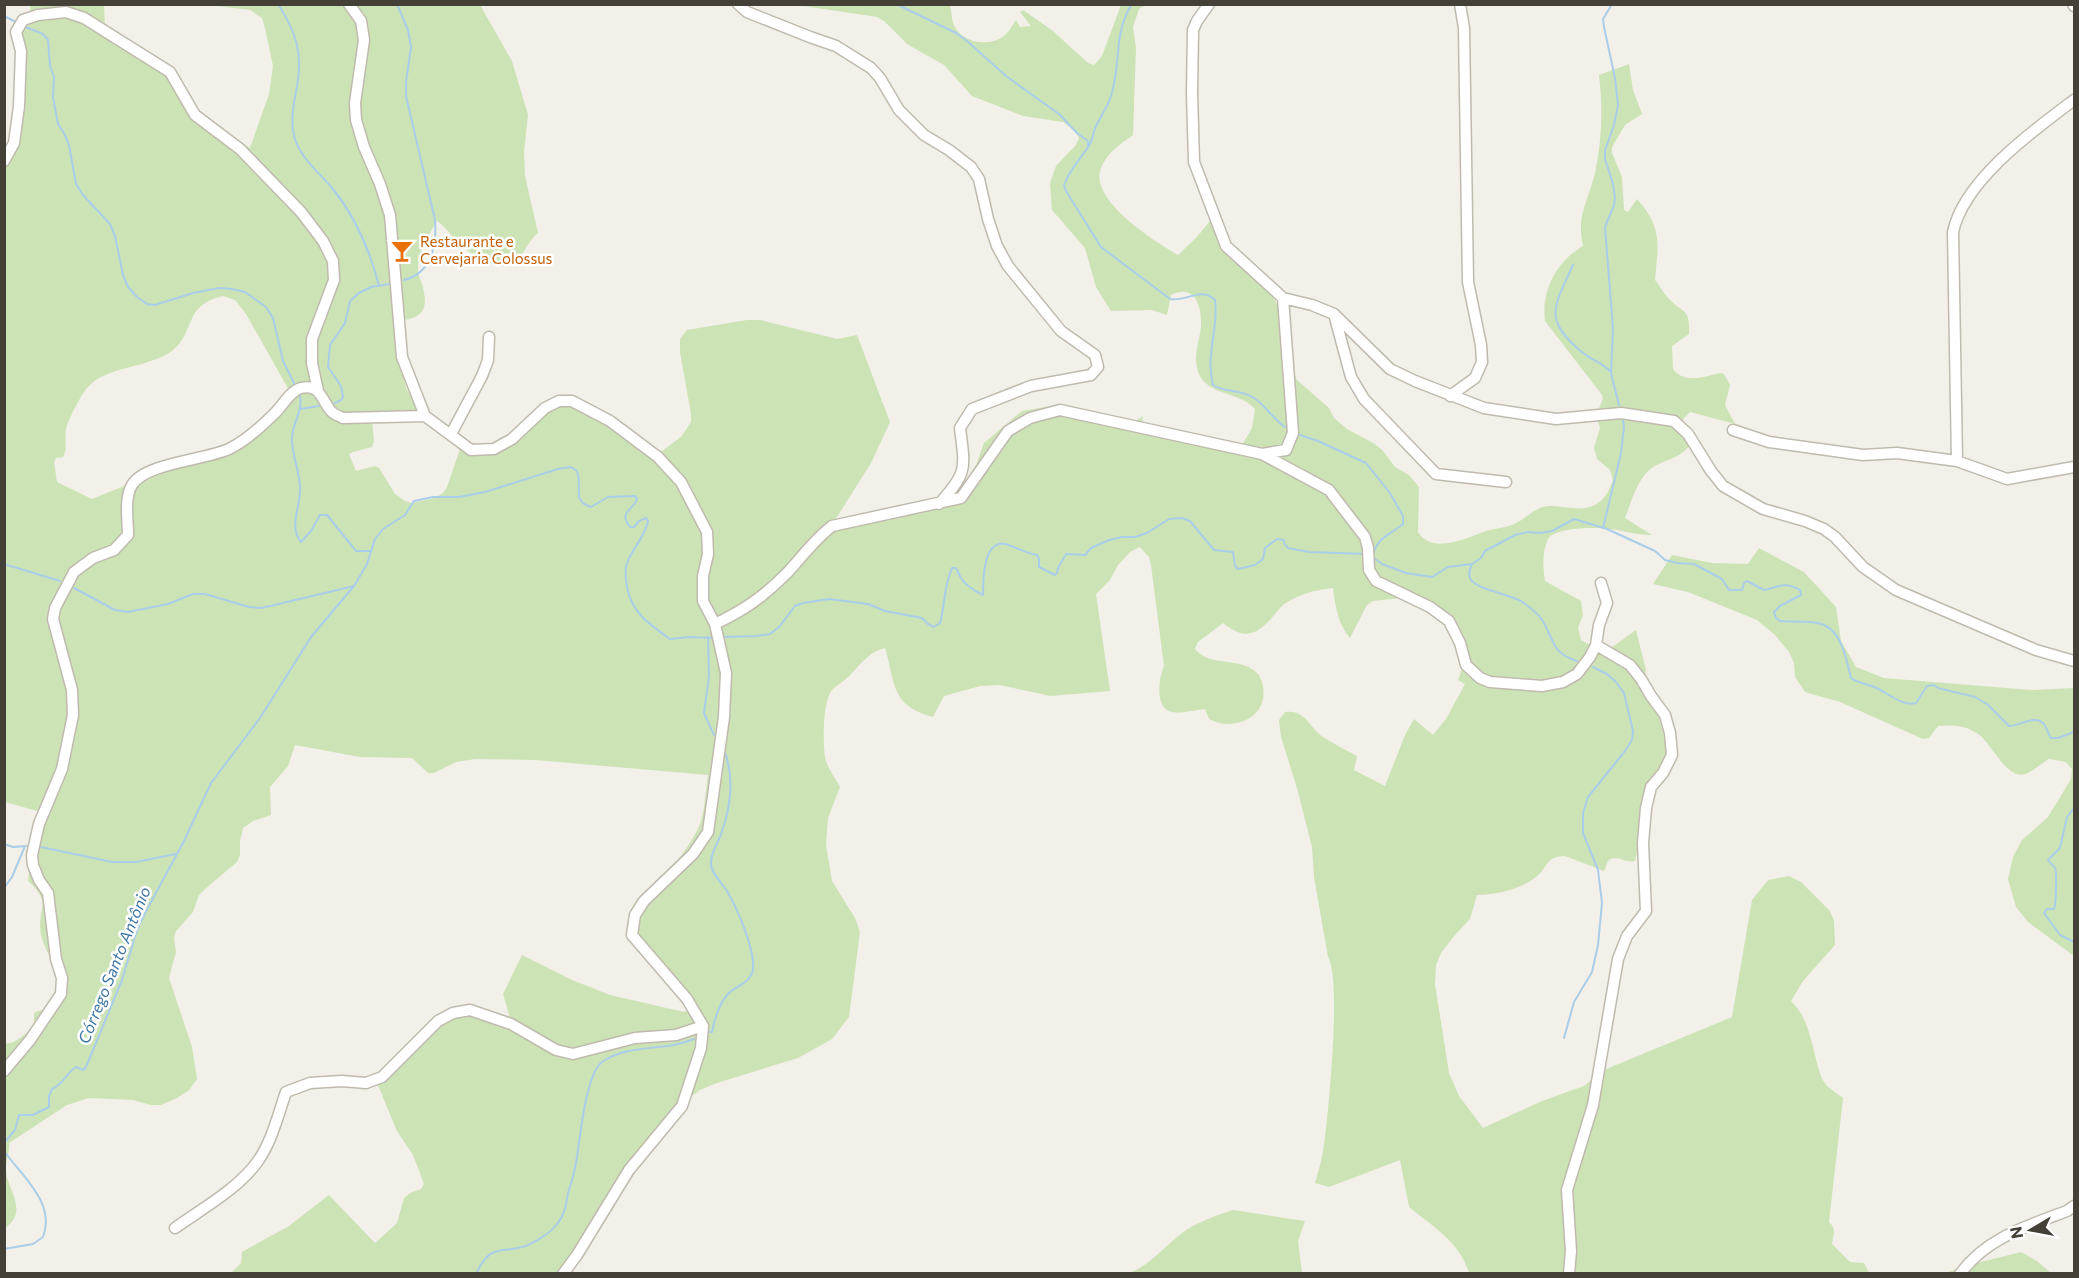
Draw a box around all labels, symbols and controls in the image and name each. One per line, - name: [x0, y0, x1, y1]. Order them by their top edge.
- place label: Restaurante e Cervejaria Colossus: [420, 232, 553, 267]
- bar icon: Restaurante e Cervejaria Colossus: [389, 238, 415, 264]
- water label: Córrego Santo Antônio: [73, 884, 154, 1046]
- north arrow: [2001, 1200, 2061, 1260]
- text: N: [2005, 1225, 2026, 1240]

